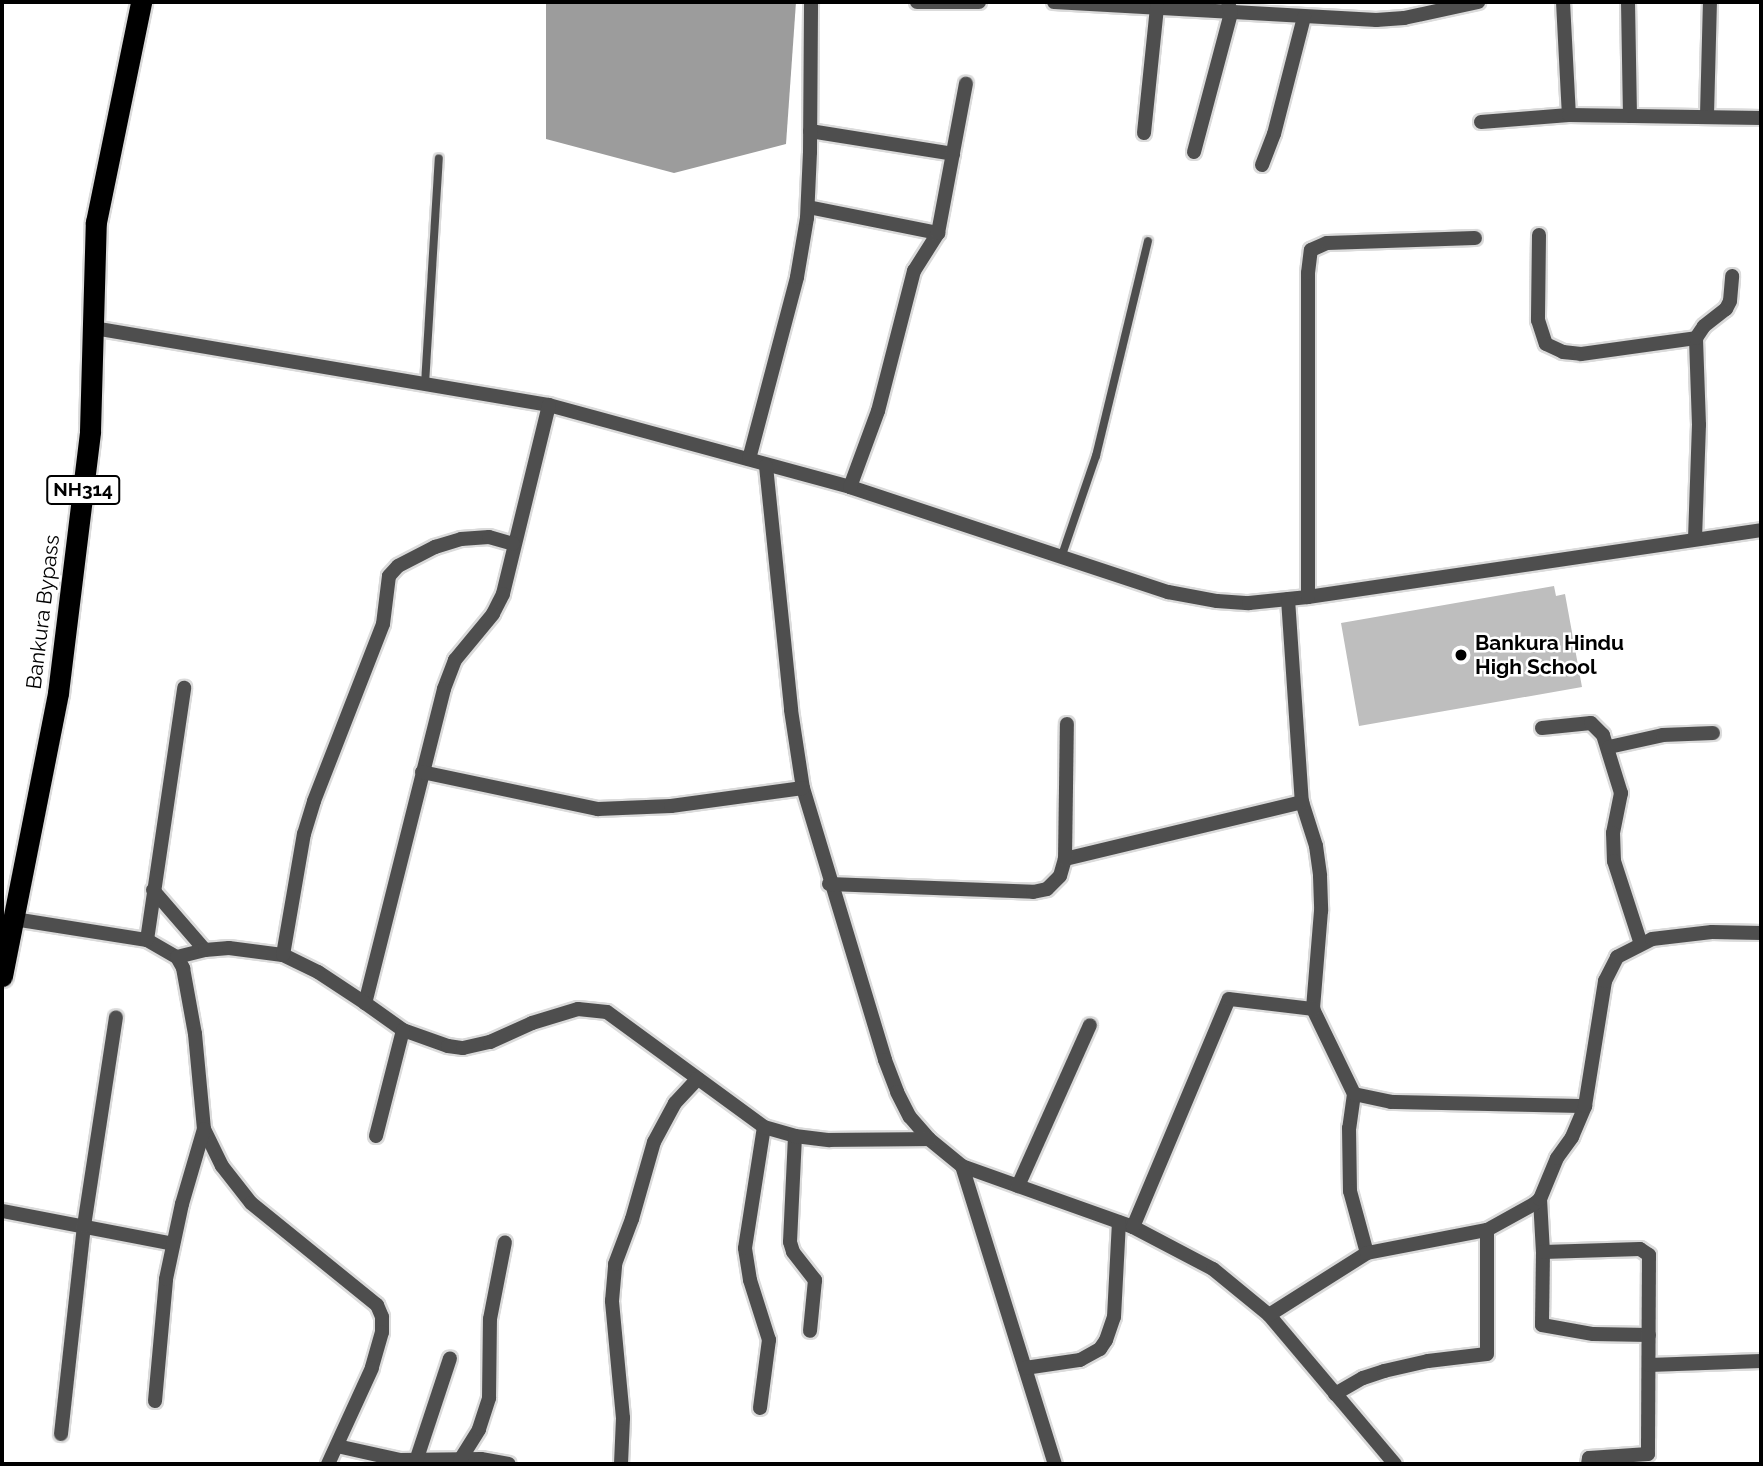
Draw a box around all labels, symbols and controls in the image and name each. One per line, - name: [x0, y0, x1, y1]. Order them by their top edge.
- road number: NH314: [46, 475, 120, 505]
- street label: Bankura Bypass: [21, 533, 65, 691]
- place label: Bankura Hindu High School: [1475, 630, 1624, 680]
- marker: Bankura Hindu High School: [1453, 647, 1469, 663]

